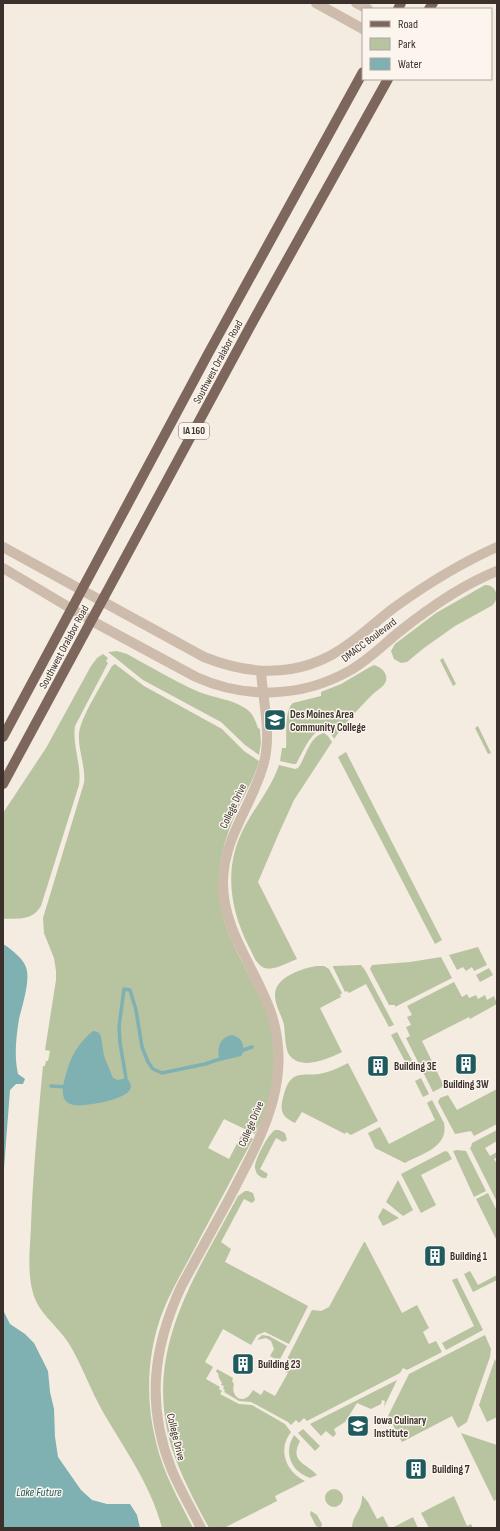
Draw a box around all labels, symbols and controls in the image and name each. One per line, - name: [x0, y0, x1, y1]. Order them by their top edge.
- legend: [362, 8, 492, 80]
- text: Road: [398, 17, 418, 32]
- text: Park: [398, 37, 416, 52]
- text: Water: [398, 57, 422, 72]
- street label: Southwest Oralabor Road: [190, 318, 246, 406]
- road number: IA 160: [179, 423, 209, 439]
- street label: Southwest Oralabor Road: [36, 603, 92, 691]
- street label: DMACC Boulevard: [339, 615, 399, 665]
- school or university icon: Des Moines Area Community College: [262, 707, 288, 733]
- place label: Des Moines Area Community College: [290, 708, 366, 734]
- street label: College Drive: [217, 781, 249, 831]
- building icon: Building 3W: [453, 1051, 479, 1077]
- building icon: Building 3E: [365, 1053, 391, 1079]
- place label: Building 3E: [394, 1060, 437, 1073]
- place label: Building 3W: [443, 1078, 489, 1091]
- street label: College Drive: [236, 1099, 266, 1149]
- building icon: Building 1: [422, 1243, 448, 1269]
- place label: Building 1: [450, 1250, 488, 1263]
- building icon: Building 23: [230, 1351, 256, 1377]
- place label: Building 23: [258, 1358, 301, 1371]
- street label: College Drive: [164, 1412, 188, 1462]
- school or university icon: Iowa Culinary Institute: [345, 1413, 371, 1439]
- place label: Iowa Culinary Institute: [374, 1414, 427, 1440]
- building icon: Building 7: [403, 1456, 429, 1482]
- place label: Building 7: [432, 1463, 470, 1476]
- water label: Lake Future: [16, 1485, 62, 1500]

